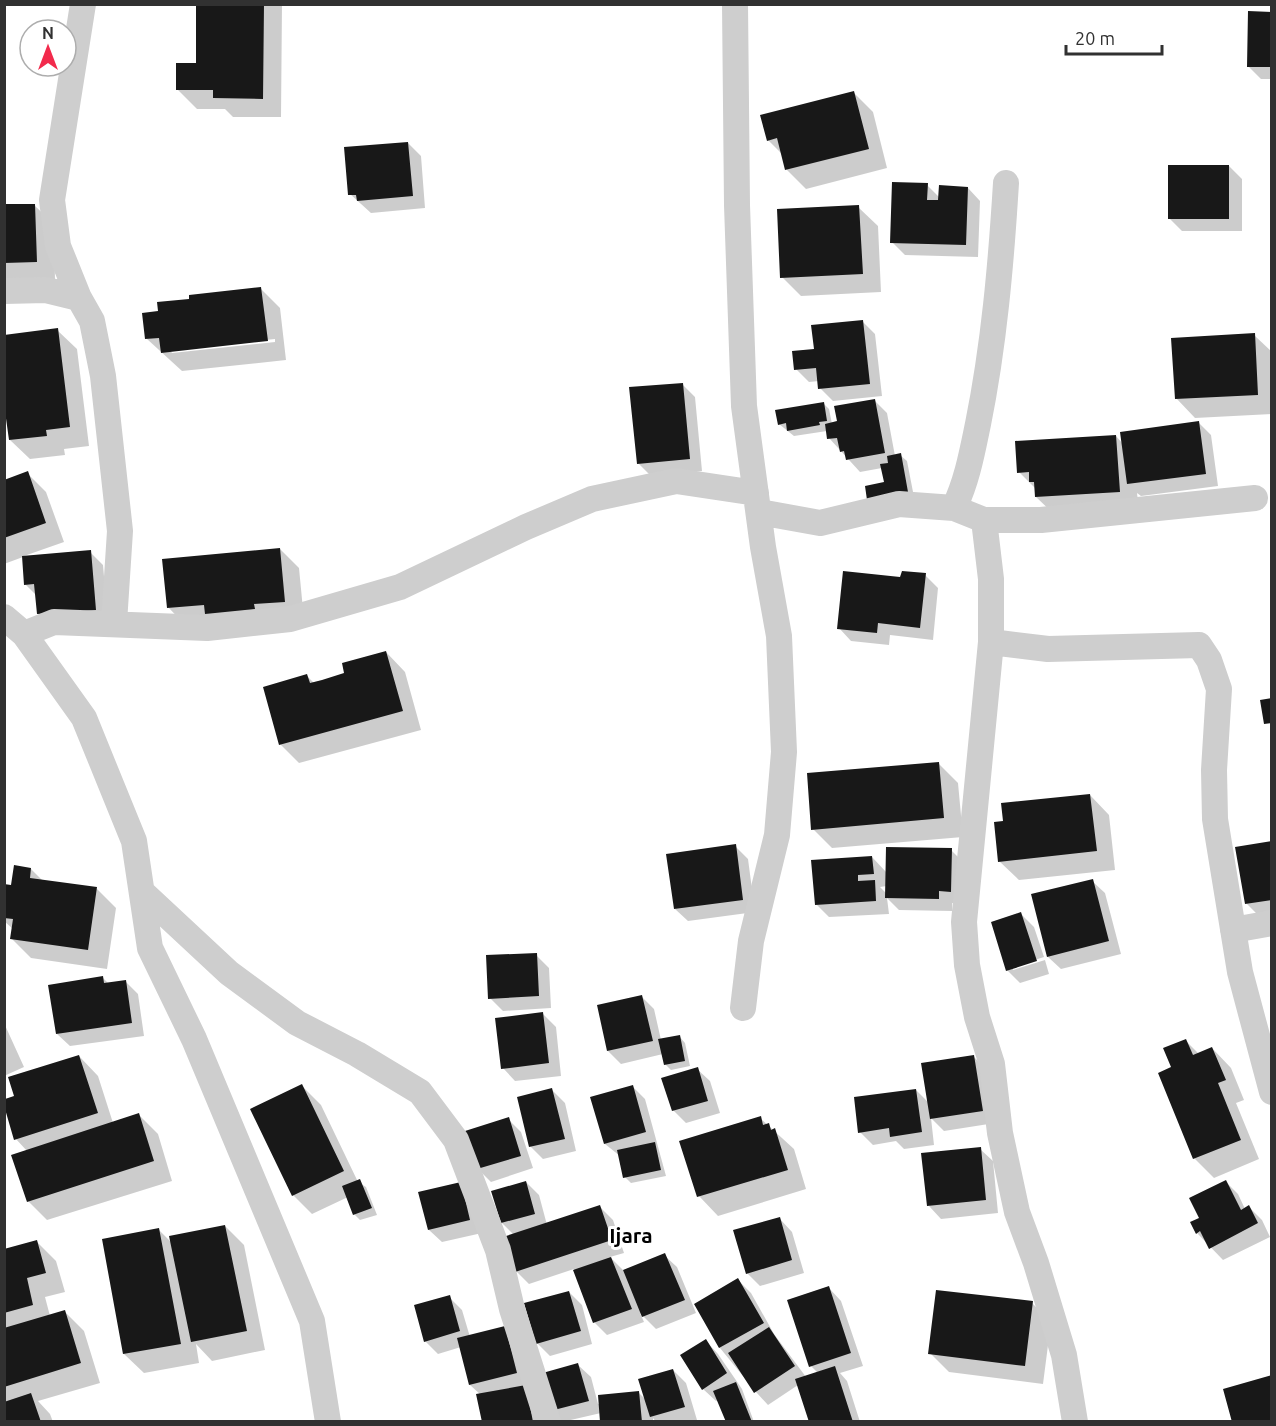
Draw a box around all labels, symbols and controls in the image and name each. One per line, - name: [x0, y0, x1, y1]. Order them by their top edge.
- north arrow: [18, 18, 78, 78]
- scale bar: [1066, 18, 1162, 56]
- text: N: [42, 24, 54, 42]
- text: 20 m: [1075, 28, 1115, 48]
- district label: Ijara: [609, 1223, 653, 1247]

